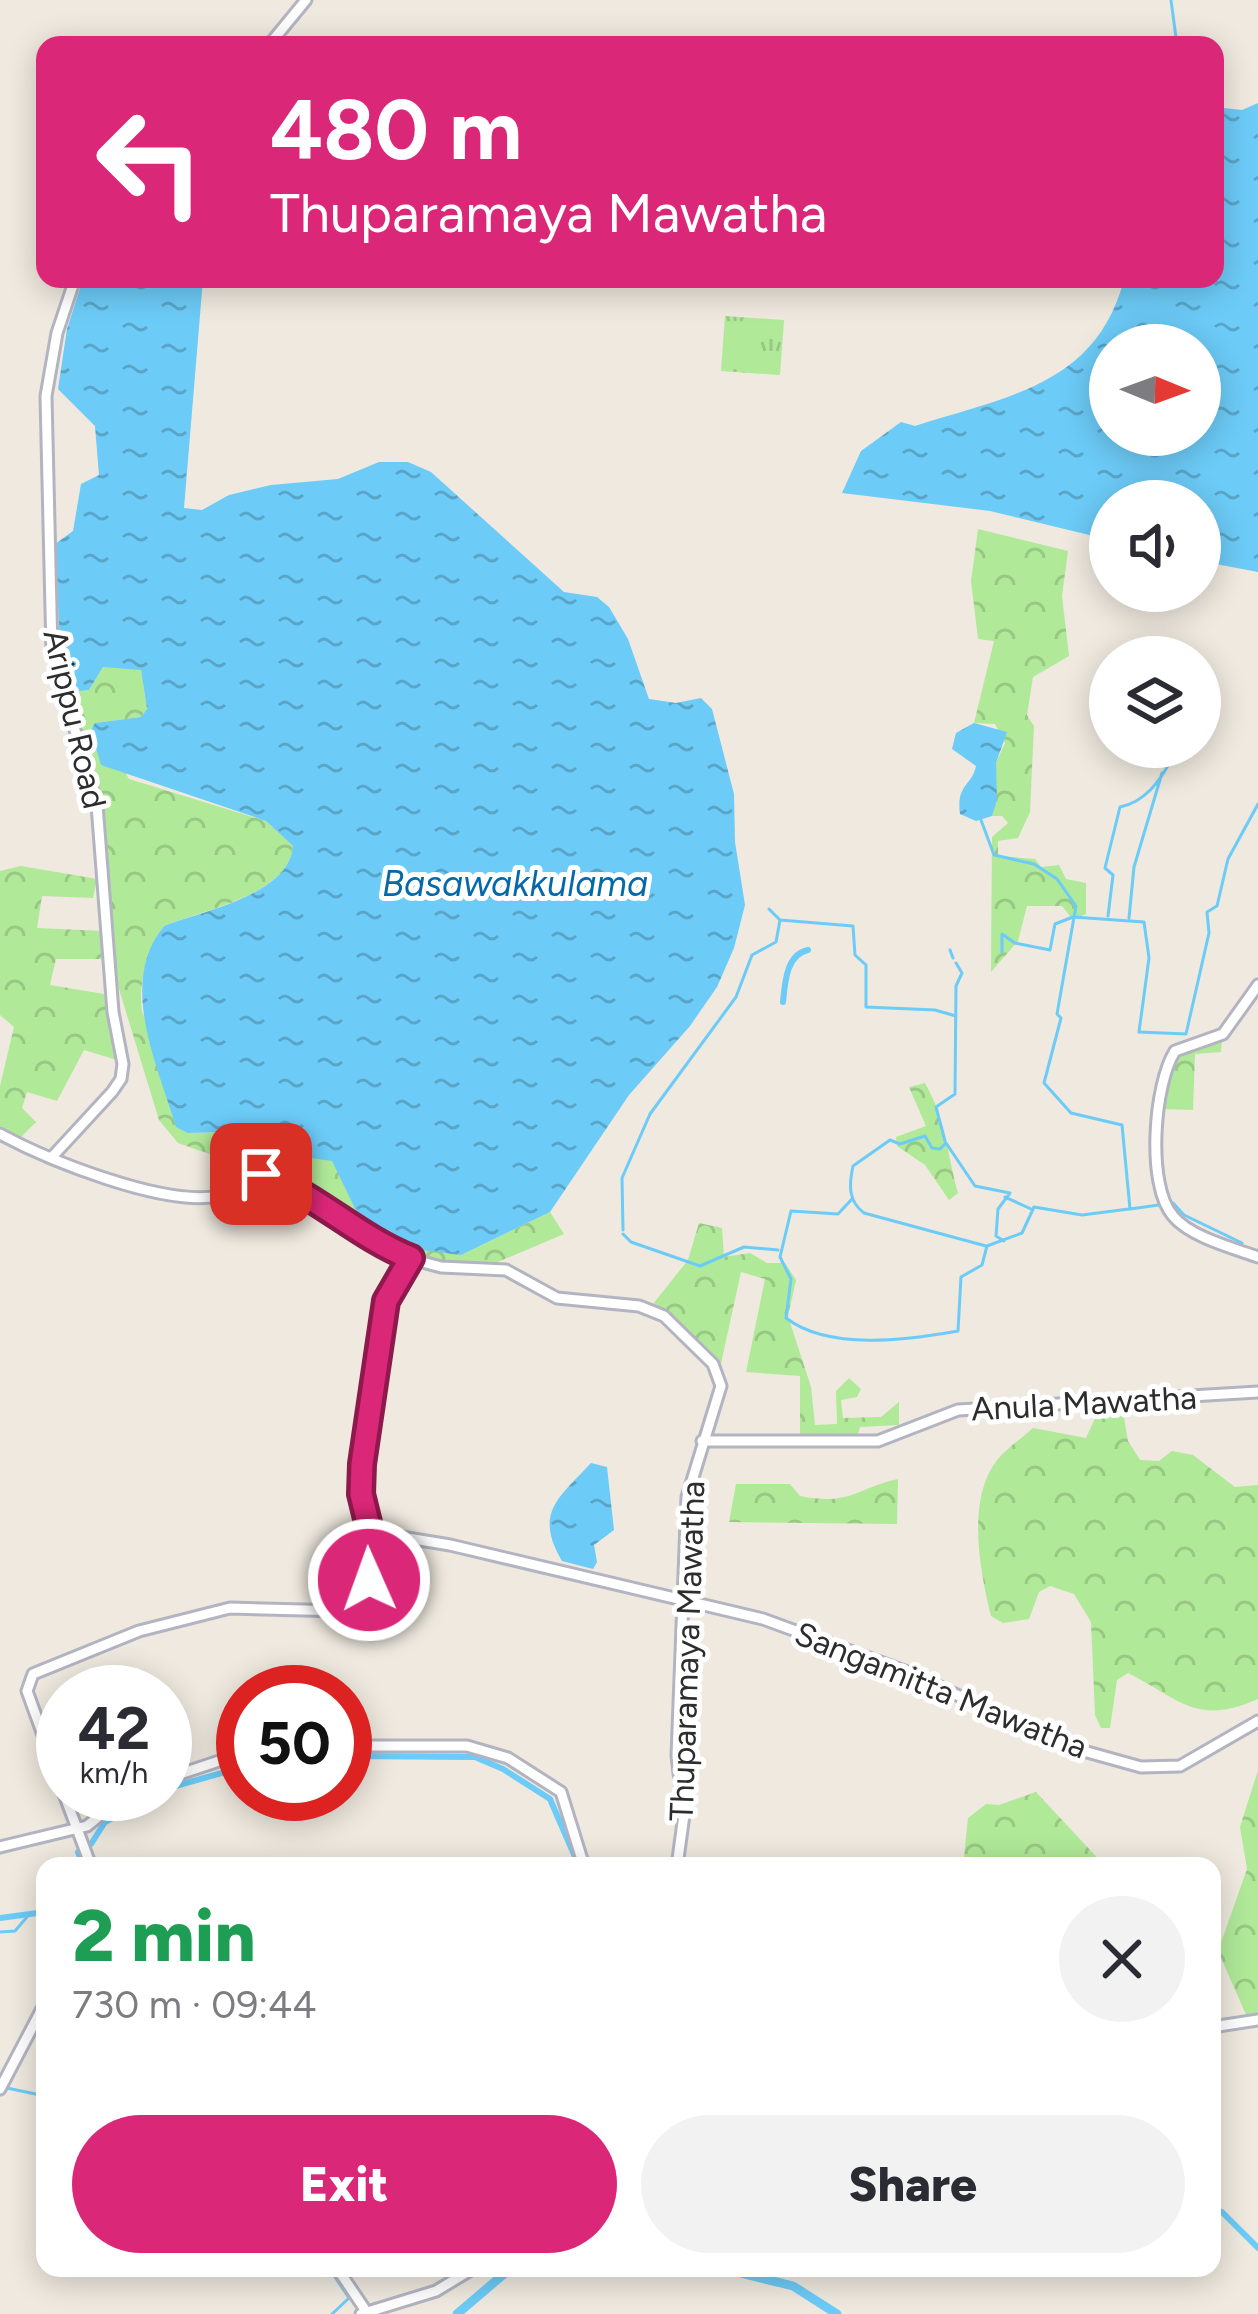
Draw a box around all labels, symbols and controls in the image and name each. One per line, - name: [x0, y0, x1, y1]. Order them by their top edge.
- text: 480 m: [270, 79, 522, 180]
- icon: left: [72, 84, 228, 240]
- text: Thuparamaya Mawatha: [270, 181, 827, 246]
- north arrow: [1089, 324, 1221, 456]
- map controls: [1089, 324, 1221, 768]
- button: sound: [1089, 480, 1221, 612]
- street label: Arippu Road: [35, 626, 115, 812]
- button: layers: [1089, 636, 1221, 768]
- water label: Basawakkulama: [382, 862, 648, 905]
- pin: [210, 1123, 312, 1225]
- icon: arrive: [228, 1141, 294, 1207]
- street label: Anula Mawatha: [970, 1378, 1198, 1428]
- street label: Thuparamaya Mawatha: [662, 1480, 712, 1822]
- position arrow: [306, 1517, 432, 1643]
- street label: Sangamitta Mawatha: [789, 1614, 1093, 1766]
- speed limit sign: 50: [216, 1665, 372, 1821]
- text: 42: [78, 1692, 150, 1764]
- text: km/h: [80, 1754, 148, 1791]
- text: 2 min: [72, 1893, 256, 1979]
- button: close: [1059, 1896, 1185, 2022]
- text: 730 m · 09:44: [72, 1981, 317, 2028]
- button: Exit: [72, 2115, 617, 2253]
- button: Share: [641, 2115, 1185, 2253]

